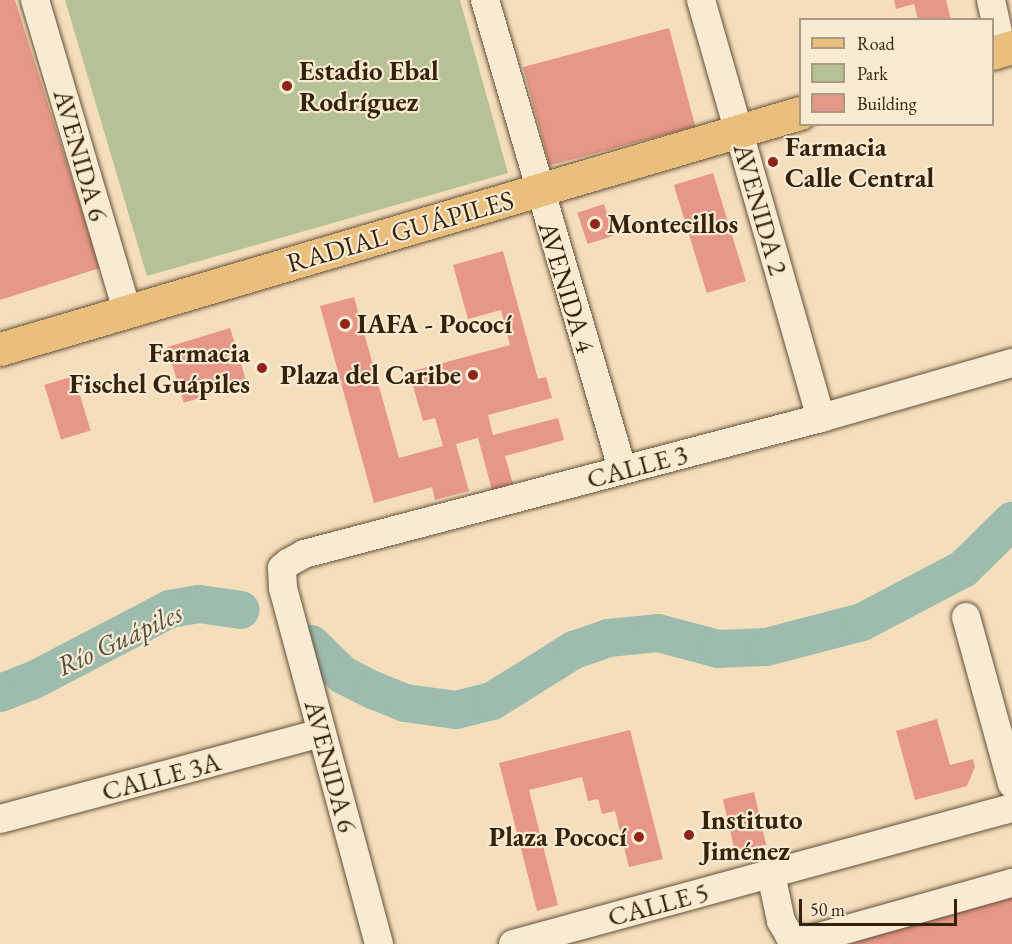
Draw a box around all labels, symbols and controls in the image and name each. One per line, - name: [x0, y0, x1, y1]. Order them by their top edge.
- legend: [799, 18, 994, 126]
- text: Road: [857, 32, 895, 55]
- place label: Estadio Ebal Rodríguez: [299, 54, 439, 117]
- text: Park: [857, 62, 888, 85]
- marker: Estadio Ebal Rodríguez: [280, 79, 294, 93]
- street label: AVENIDA 6: [47, 85, 115, 225]
- text: Building: [857, 92, 917, 115]
- place label: Farmacia Calle Central: [785, 130, 934, 193]
- street label: AVENIDA 2: [727, 139, 795, 279]
- marker: Farmacia Calle Central: [766, 155, 780, 169]
- street label: RADIAL GUÁPILES: [283, 183, 517, 279]
- place label: Montecillos: [607, 208, 738, 240]
- marker: Montecillos: [588, 217, 602, 231]
- street label: AVENIDA 4: [532, 218, 602, 356]
- place label: IAFA - Pococí: [357, 308, 512, 340]
- marker: IAFA - Pococí: [338, 317, 352, 331]
- place label: Farmacia Fischel Guápiles: [69, 336, 250, 399]
- place label: Plaza del Caribe: [280, 359, 461, 391]
- marker: Farmacia Fischel Guápiles: [255, 361, 269, 375]
- marker: Plaza del Caribe: [466, 368, 480, 382]
- street label: CALLE 3: [583, 437, 691, 495]
- water label: Río Guápiles: [51, 595, 187, 683]
- street label: AVENIDA 6: [298, 696, 364, 836]
- street label: CALLE 3A: [98, 745, 224, 807]
- place label: Instituto Jiménez: [701, 803, 803, 866]
- place label: Plaza Pococí: [489, 821, 627, 853]
- marker: Instituto Jiménez: [682, 828, 696, 842]
- marker: Plaza Pococí: [632, 830, 646, 844]
- street label: CALLE 5: [604, 875, 712, 933]
- scale bar: [802, 887, 960, 925]
- text: 50 m: [810, 898, 845, 921]

